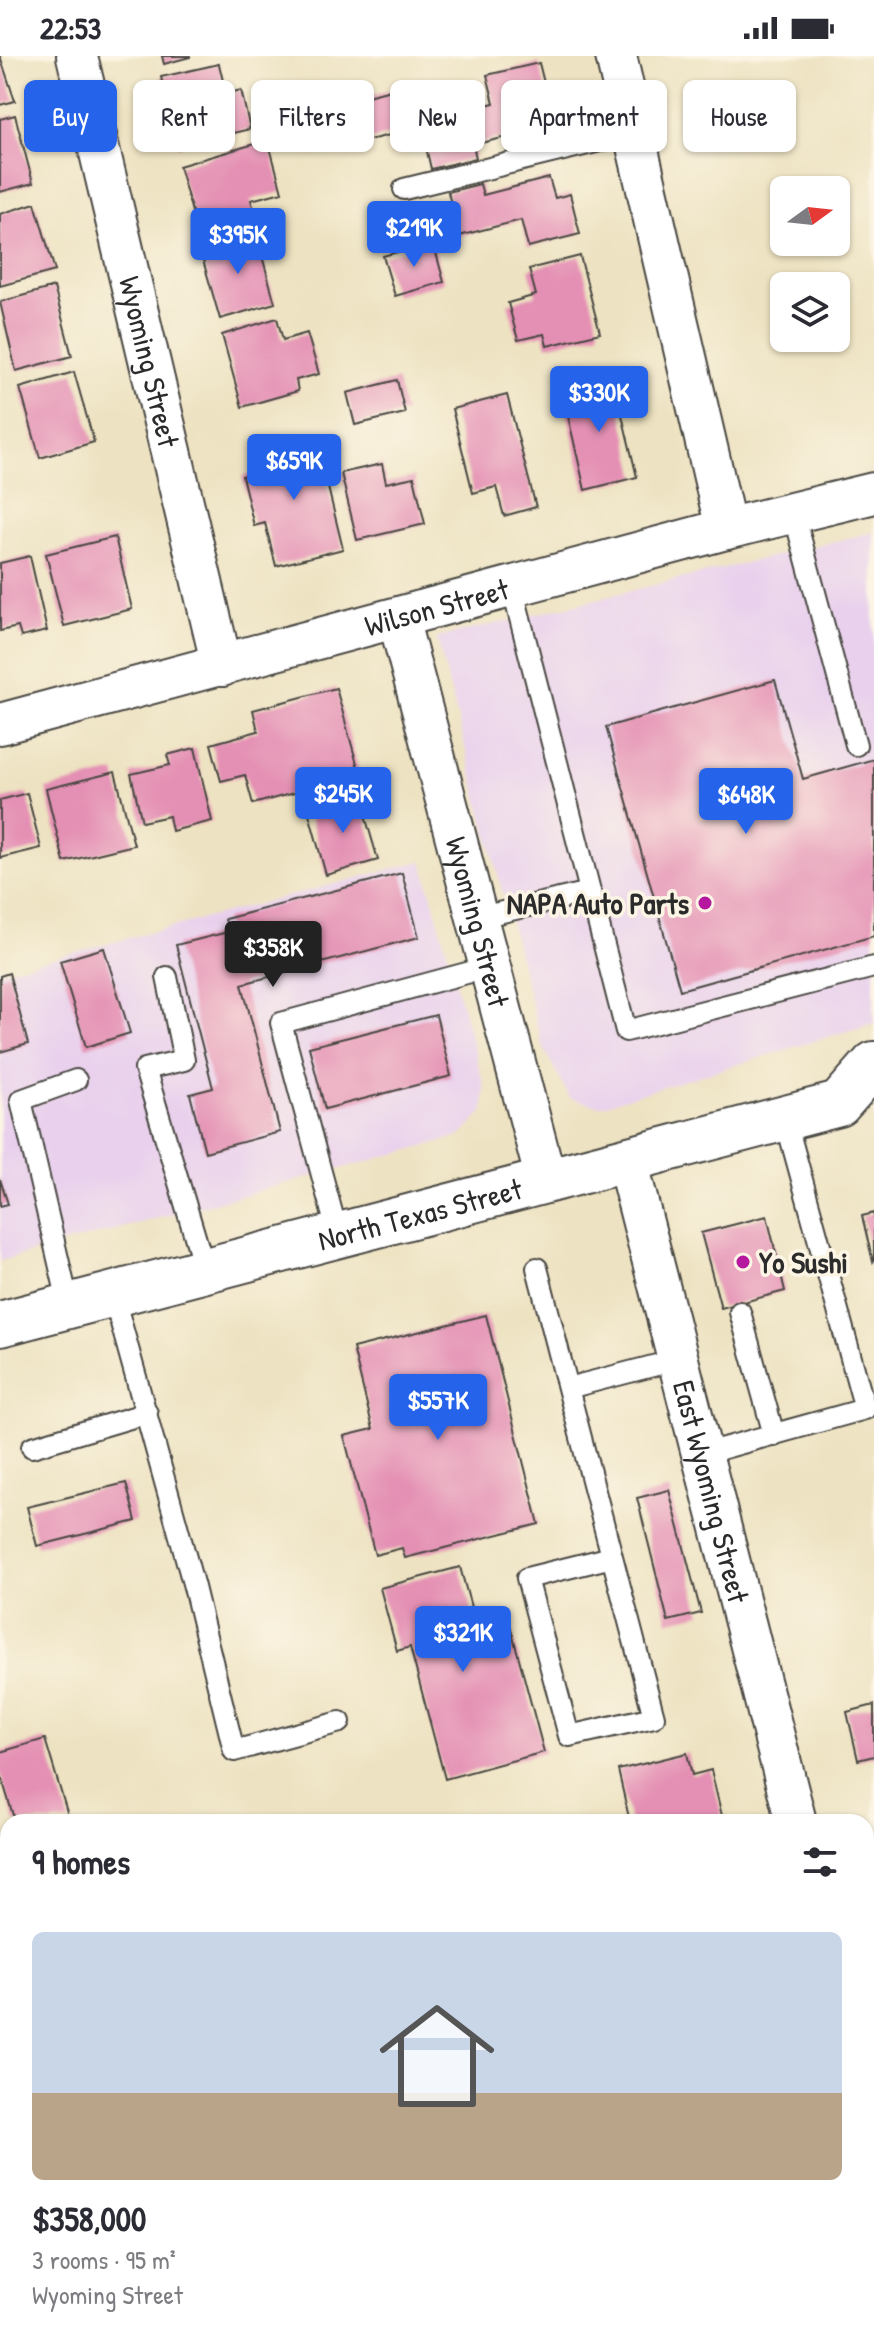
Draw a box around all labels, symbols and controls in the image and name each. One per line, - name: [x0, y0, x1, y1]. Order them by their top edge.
- text: 22:53: [40, 8, 101, 48]
- chip: Buy: [24, 80, 117, 152]
- chip: Rent: [133, 80, 235, 152]
- chip: Filters: [251, 80, 374, 152]
- chip: New: [390, 80, 485, 152]
- chip: Apartment: [501, 80, 667, 152]
- chip: House: [683, 80, 796, 152]
- north arrow: [770, 176, 850, 256]
- map controls: [770, 176, 850, 352]
- pin: $219K: [358, 201, 470, 269]
- pin: $395K: [182, 208, 294, 276]
- text: $219K: [385, 209, 443, 244]
- text: $395K: [209, 216, 267, 251]
- street label: Wyoming Street: [110, 272, 189, 451]
- button: layers: [770, 272, 850, 352]
- pin: $330K: [543, 366, 655, 434]
- text: $330K: [568, 374, 630, 409]
- pin: $659K: [238, 434, 350, 502]
- text: $659K: [265, 442, 323, 477]
- street label: Wilson Street: [360, 568, 513, 645]
- pin: $245K: [287, 767, 399, 835]
- pin: $648K: [690, 768, 802, 836]
- text: $245K: [313, 775, 373, 810]
- text: $648K: [717, 776, 775, 811]
- street label: Wyoming Street: [436, 832, 520, 1012]
- place label: NAPA Auto Parts: [507, 883, 689, 923]
- marker: NAPA Auto Parts: [696, 894, 714, 912]
- pin: $358K: [217, 921, 329, 989]
- text: $358K: [243, 929, 303, 964]
- street label: North Texas Street: [314, 1168, 527, 1260]
- place label: Yo Sushi: [759, 1242, 848, 1282]
- marker: Yo Sushi: [734, 1253, 752, 1271]
- pin: $557K: [382, 1374, 494, 1442]
- street label: East Wyoming Street: [664, 1376, 759, 1607]
- text: $557K: [407, 1382, 469, 1417]
- pin: $321K: [407, 1606, 519, 1674]
- text: $321K: [433, 1614, 493, 1649]
- text: 9 homes: [32, 1839, 130, 1885]
- icon: filters: [798, 1840, 842, 1884]
- icon: home: [365, 1984, 509, 2128]
- text: $358,000: [32, 2196, 146, 2242]
- text: 3 rooms · 95 m²: [32, 2242, 176, 2277]
- text: Wyoming Street: [32, 2277, 183, 2312]

